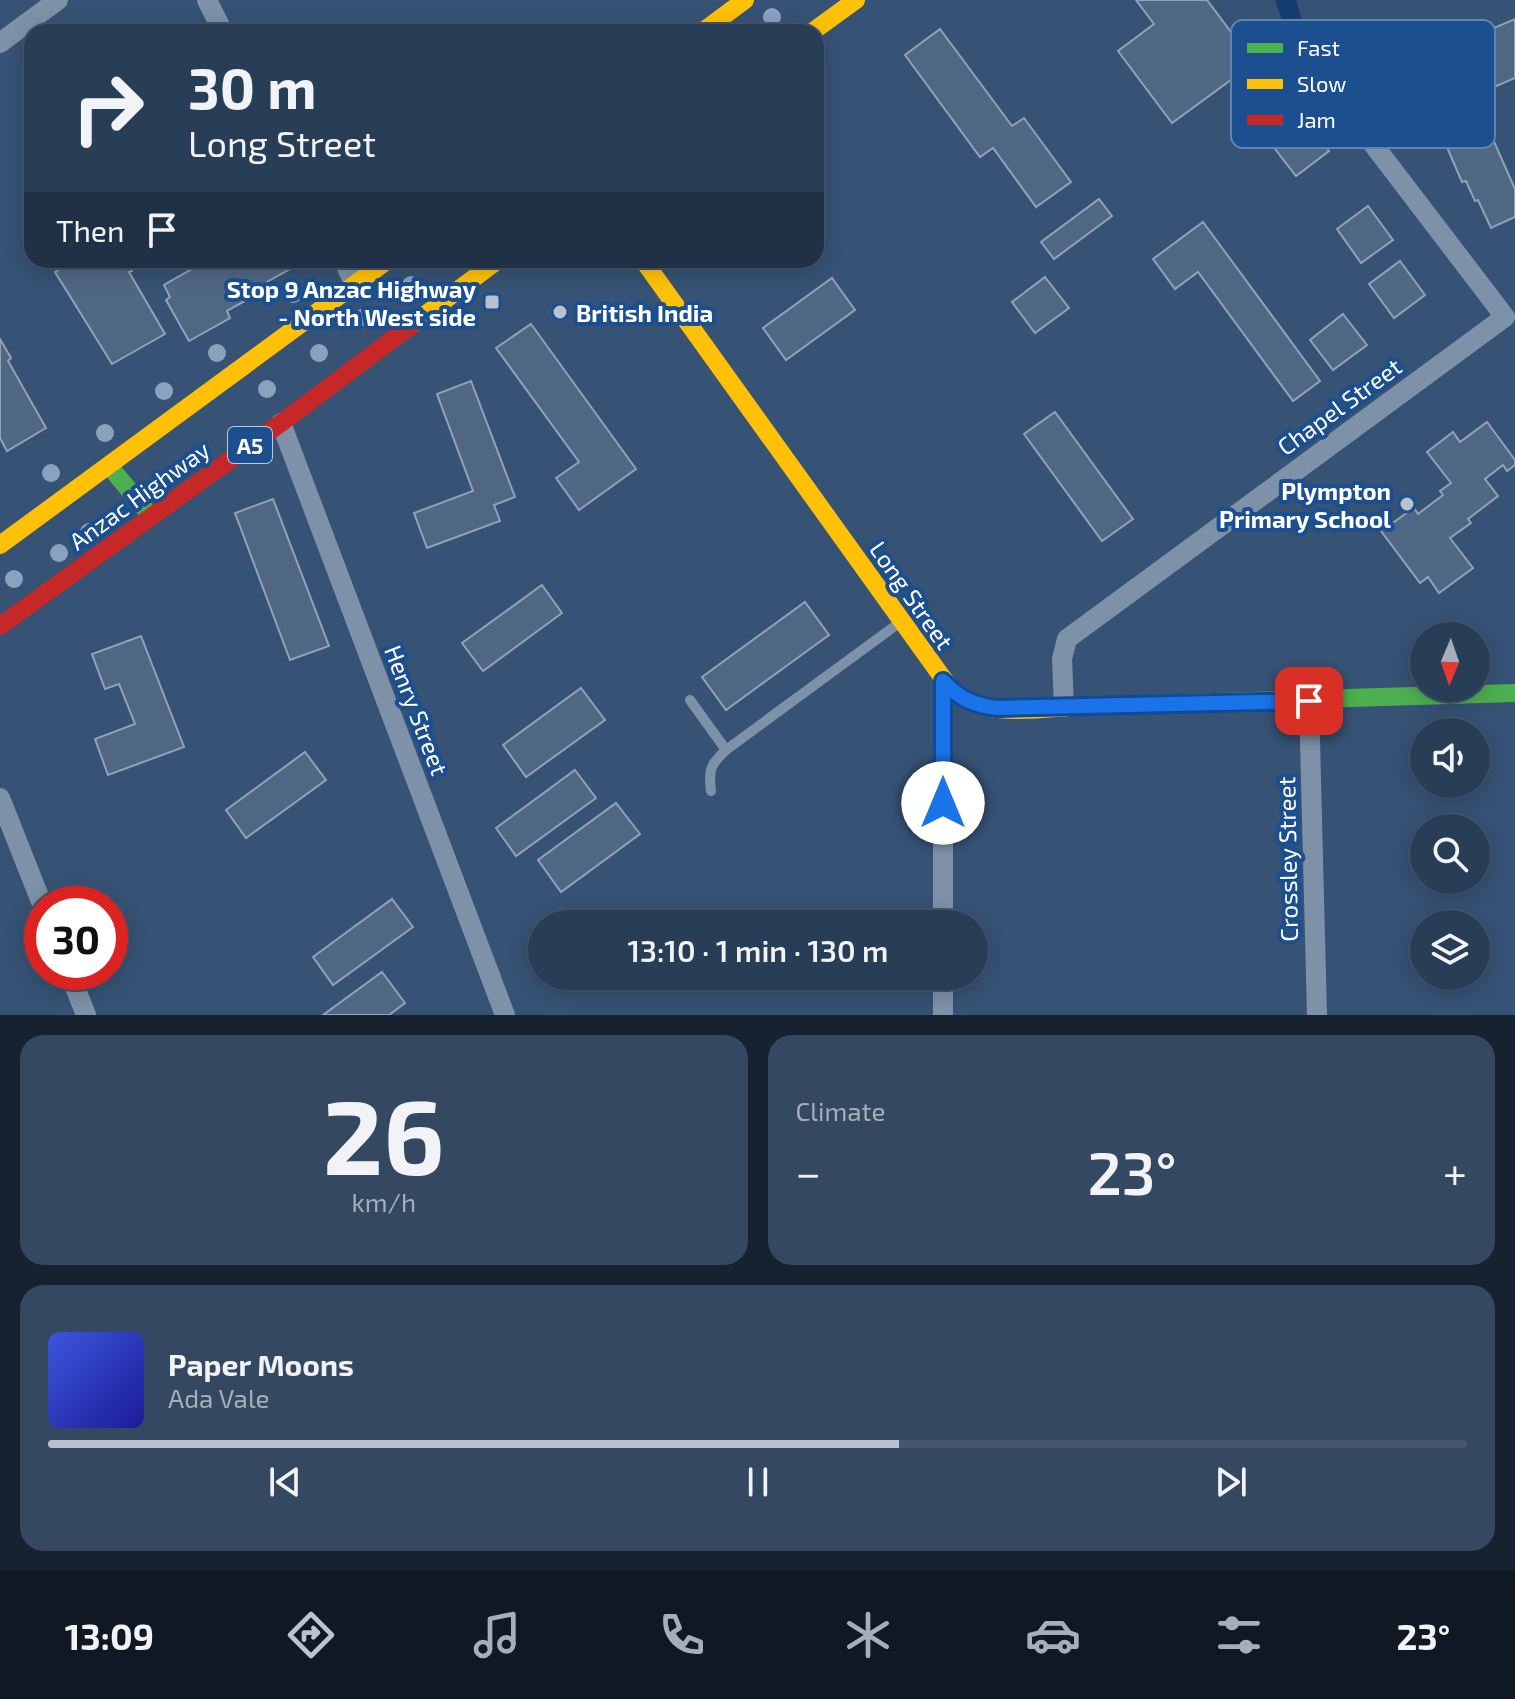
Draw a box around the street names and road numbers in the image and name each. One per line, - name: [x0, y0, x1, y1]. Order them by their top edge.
- street label: Chapel Street: [1271, 351, 1407, 461]
- road number: A5: [228, 427, 272, 463]
- street label: Anzac Highway: [63, 434, 215, 556]
- street label: Long Street: [864, 535, 960, 655]
- street label: Henry Street: [379, 641, 455, 779]
- street label: Crossley Street: [1271, 776, 1303, 942]

